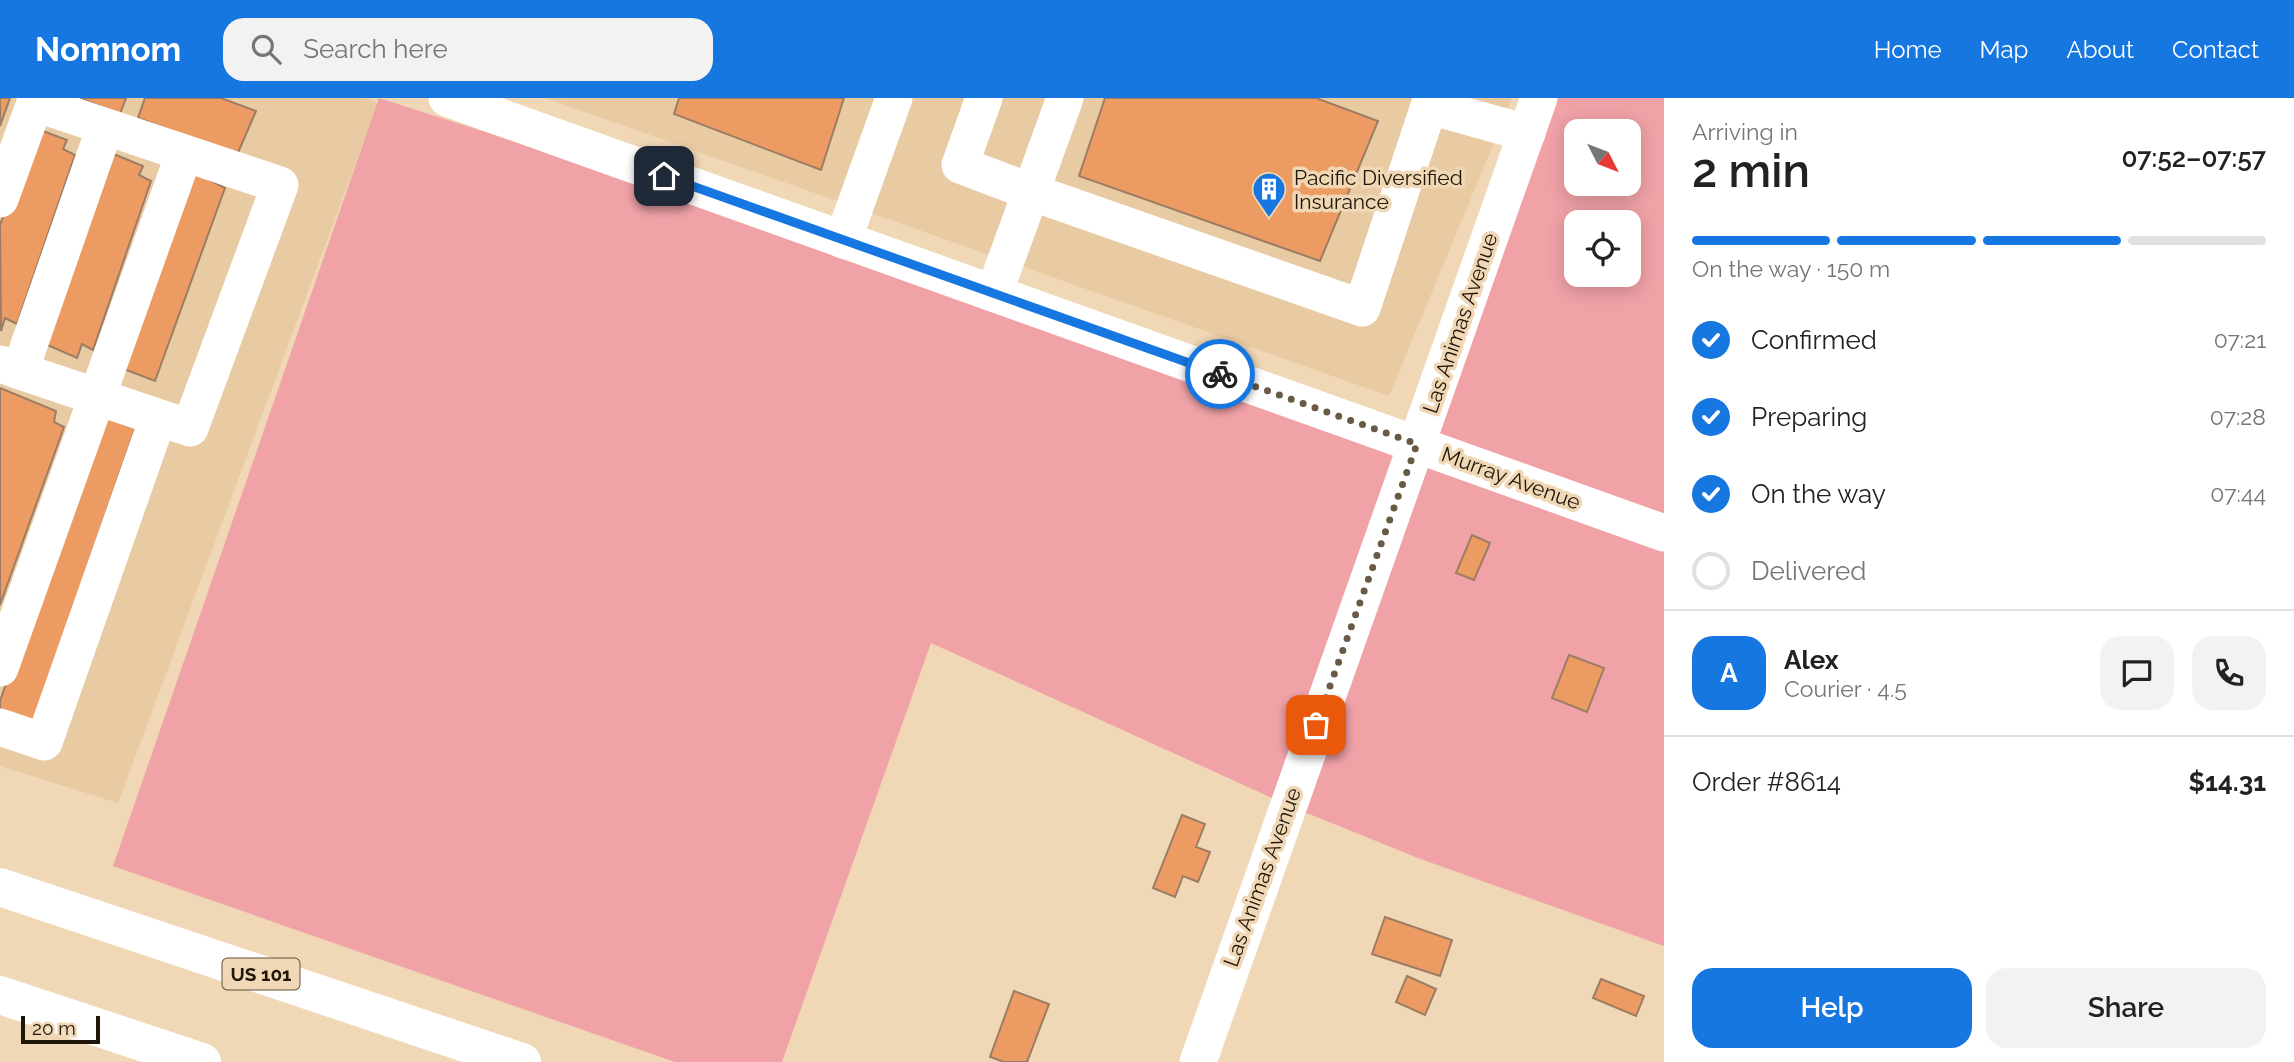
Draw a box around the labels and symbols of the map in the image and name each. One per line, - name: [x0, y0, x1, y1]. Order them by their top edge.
- north arrow: [1564, 119, 1642, 196]
- pin: [634, 146, 694, 206]
- place label: Pacific Diversified Insurance: [1294, 165, 1463, 214]
- building icon: Pacific Diversified Insurance: [1250, 170, 1288, 219]
- street label: Las Animas Avenue: [1417, 230, 1503, 416]
- courier: [1185, 339, 1255, 409]
- street label: Murray Avenue: [1438, 441, 1584, 515]
- pin: [1286, 695, 1346, 755]
- street label: Las Animas Avenue: [1218, 784, 1306, 970]
- road number: US 101: [222, 958, 300, 989]
- scale bar: [21, 1013, 100, 1045]

